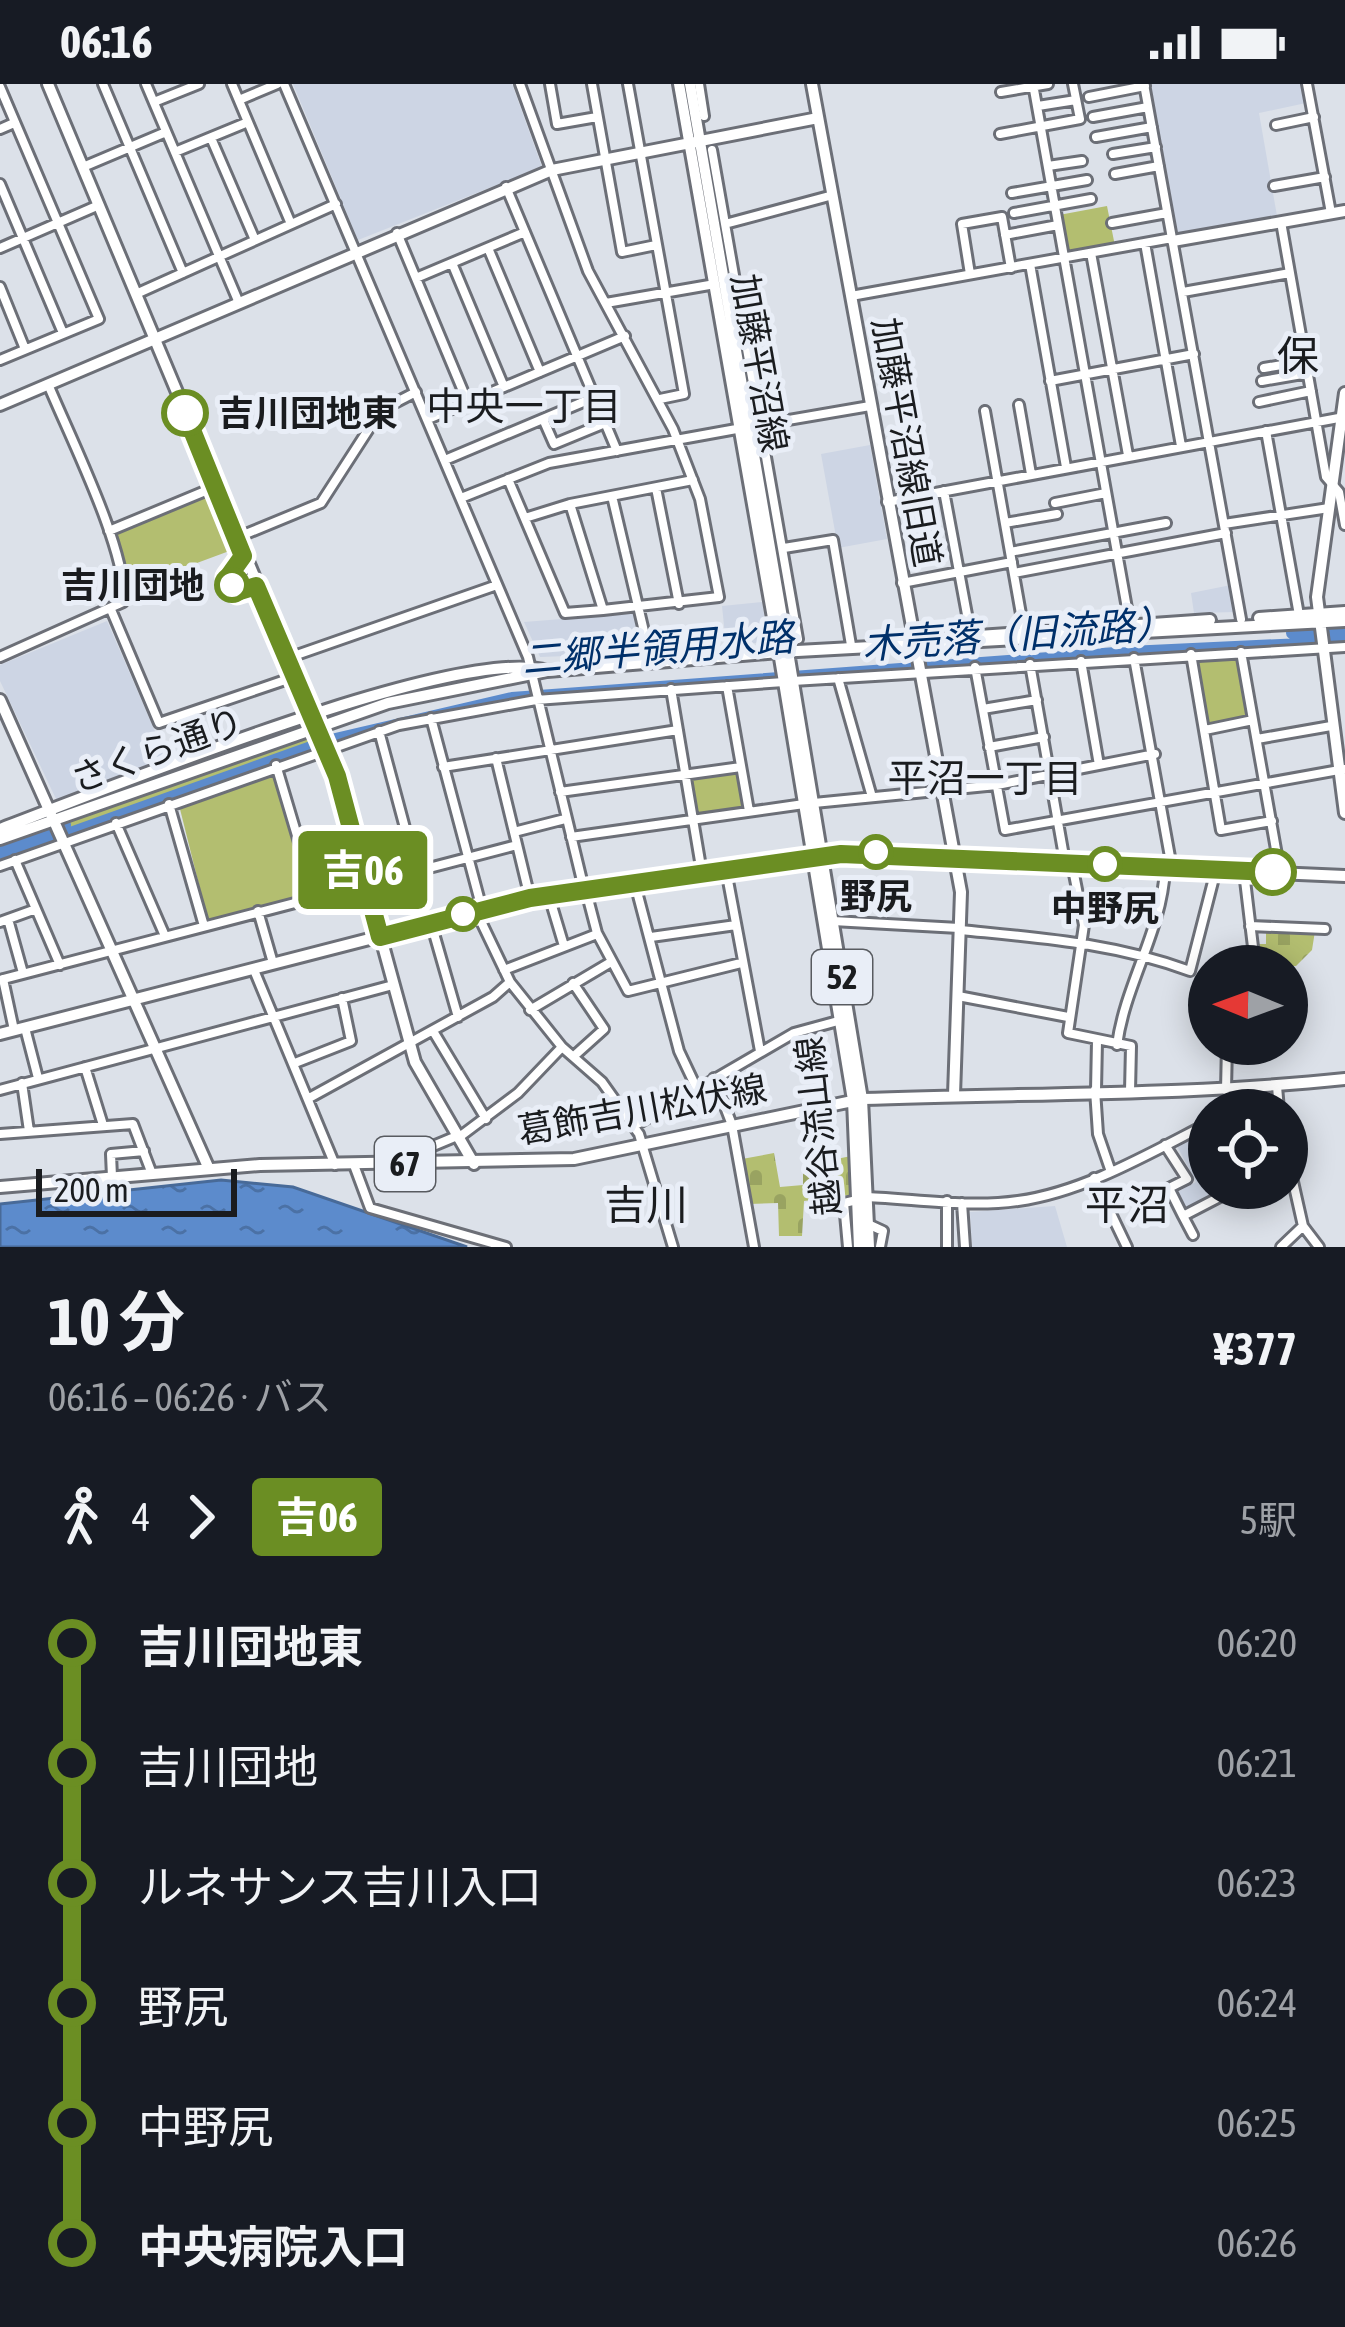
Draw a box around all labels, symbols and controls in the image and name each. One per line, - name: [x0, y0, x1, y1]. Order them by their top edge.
- text: 06:16: [60, 16, 153, 68]
- street label: 加藤平沼線: [724, 271, 796, 455]
- street label: 加藤平沼線旧道: [864, 314, 950, 570]
- district label: 保: [1277, 332, 1319, 380]
- district label: 中央一丁目: [426, 384, 622, 428]
- marker: 吉川団地東: [163, 391, 207, 435]
- place label: 吉川団地東: [218, 392, 398, 434]
- place label: 吉川団地: [61, 564, 205, 606]
- marker: 吉川団地: [216, 569, 248, 601]
- water label: 木売落（旧流路）: [861, 601, 1175, 667]
- water label: 二郷半領用水路: [520, 614, 799, 682]
- street label: さくら通り: [65, 699, 249, 801]
- district label: 平沼一丁目: [887, 756, 1083, 800]
- line badge: 吉06: [294, 831, 432, 909]
- marker: 野尻: [860, 836, 892, 868]
- text: 吉06: [322, 846, 404, 894]
- marker: 中野尻: [1089, 848, 1121, 880]
- unlabelled marker: [1251, 850, 1295, 894]
- place label: 野尻: [840, 875, 912, 917]
- place label: 中野尻: [1051, 887, 1159, 929]
- unlabelled marker: [447, 898, 479, 930]
- north arrow: [1188, 945, 1308, 1065]
- map controls: [1188, 945, 1308, 1209]
- road number: 52: [812, 950, 872, 1004]
- street label: 越谷流山線: [788, 1034, 848, 1218]
- street label: 葛飾吉川松伏線: [514, 1066, 770, 1152]
- button: locate: [1188, 1089, 1308, 1209]
- road number: 67: [375, 1137, 435, 1191]
- scale bar: [36, 1163, 237, 1216]
- text: 200 m: [54, 1171, 129, 1209]
- district label: 吉川: [604, 1181, 688, 1229]
- district label: 平沼: [1085, 1181, 1169, 1229]
- text: 10 分: [48, 1283, 185, 1359]
- text: ¥377: [1214, 1323, 1297, 1375]
- text: 06:16 – 06:26 · バス: [48, 1375, 332, 1419]
- icon: walk: [48, 1484, 114, 1550]
- icon: forward: [168, 1484, 234, 1550]
- text: 吉06: [276, 1493, 358, 1541]
- text: 4: [132, 1495, 150, 1539]
- text: 5駅: [1240, 1498, 1297, 1542]
- text: 吉川団地東: [138, 1621, 363, 1673]
- text: 06:20: [1217, 1621, 1297, 1665]
- text: 吉川団地: [138, 1741, 318, 1793]
- text: 06:21: [1217, 1741, 1297, 1785]
- text: ルネサンス吉川入口: [138, 1861, 542, 1913]
- text: 06:23: [1217, 1861, 1297, 1905]
- text: 野尻: [138, 1981, 228, 2033]
- text: 06:24: [1217, 1981, 1297, 2025]
- text: 中野尻: [138, 2101, 273, 2153]
- text: 06:25: [1217, 2101, 1297, 2145]
- text: 中央病院入口: [138, 2221, 408, 2273]
- text: 06:26: [1217, 2221, 1297, 2265]

